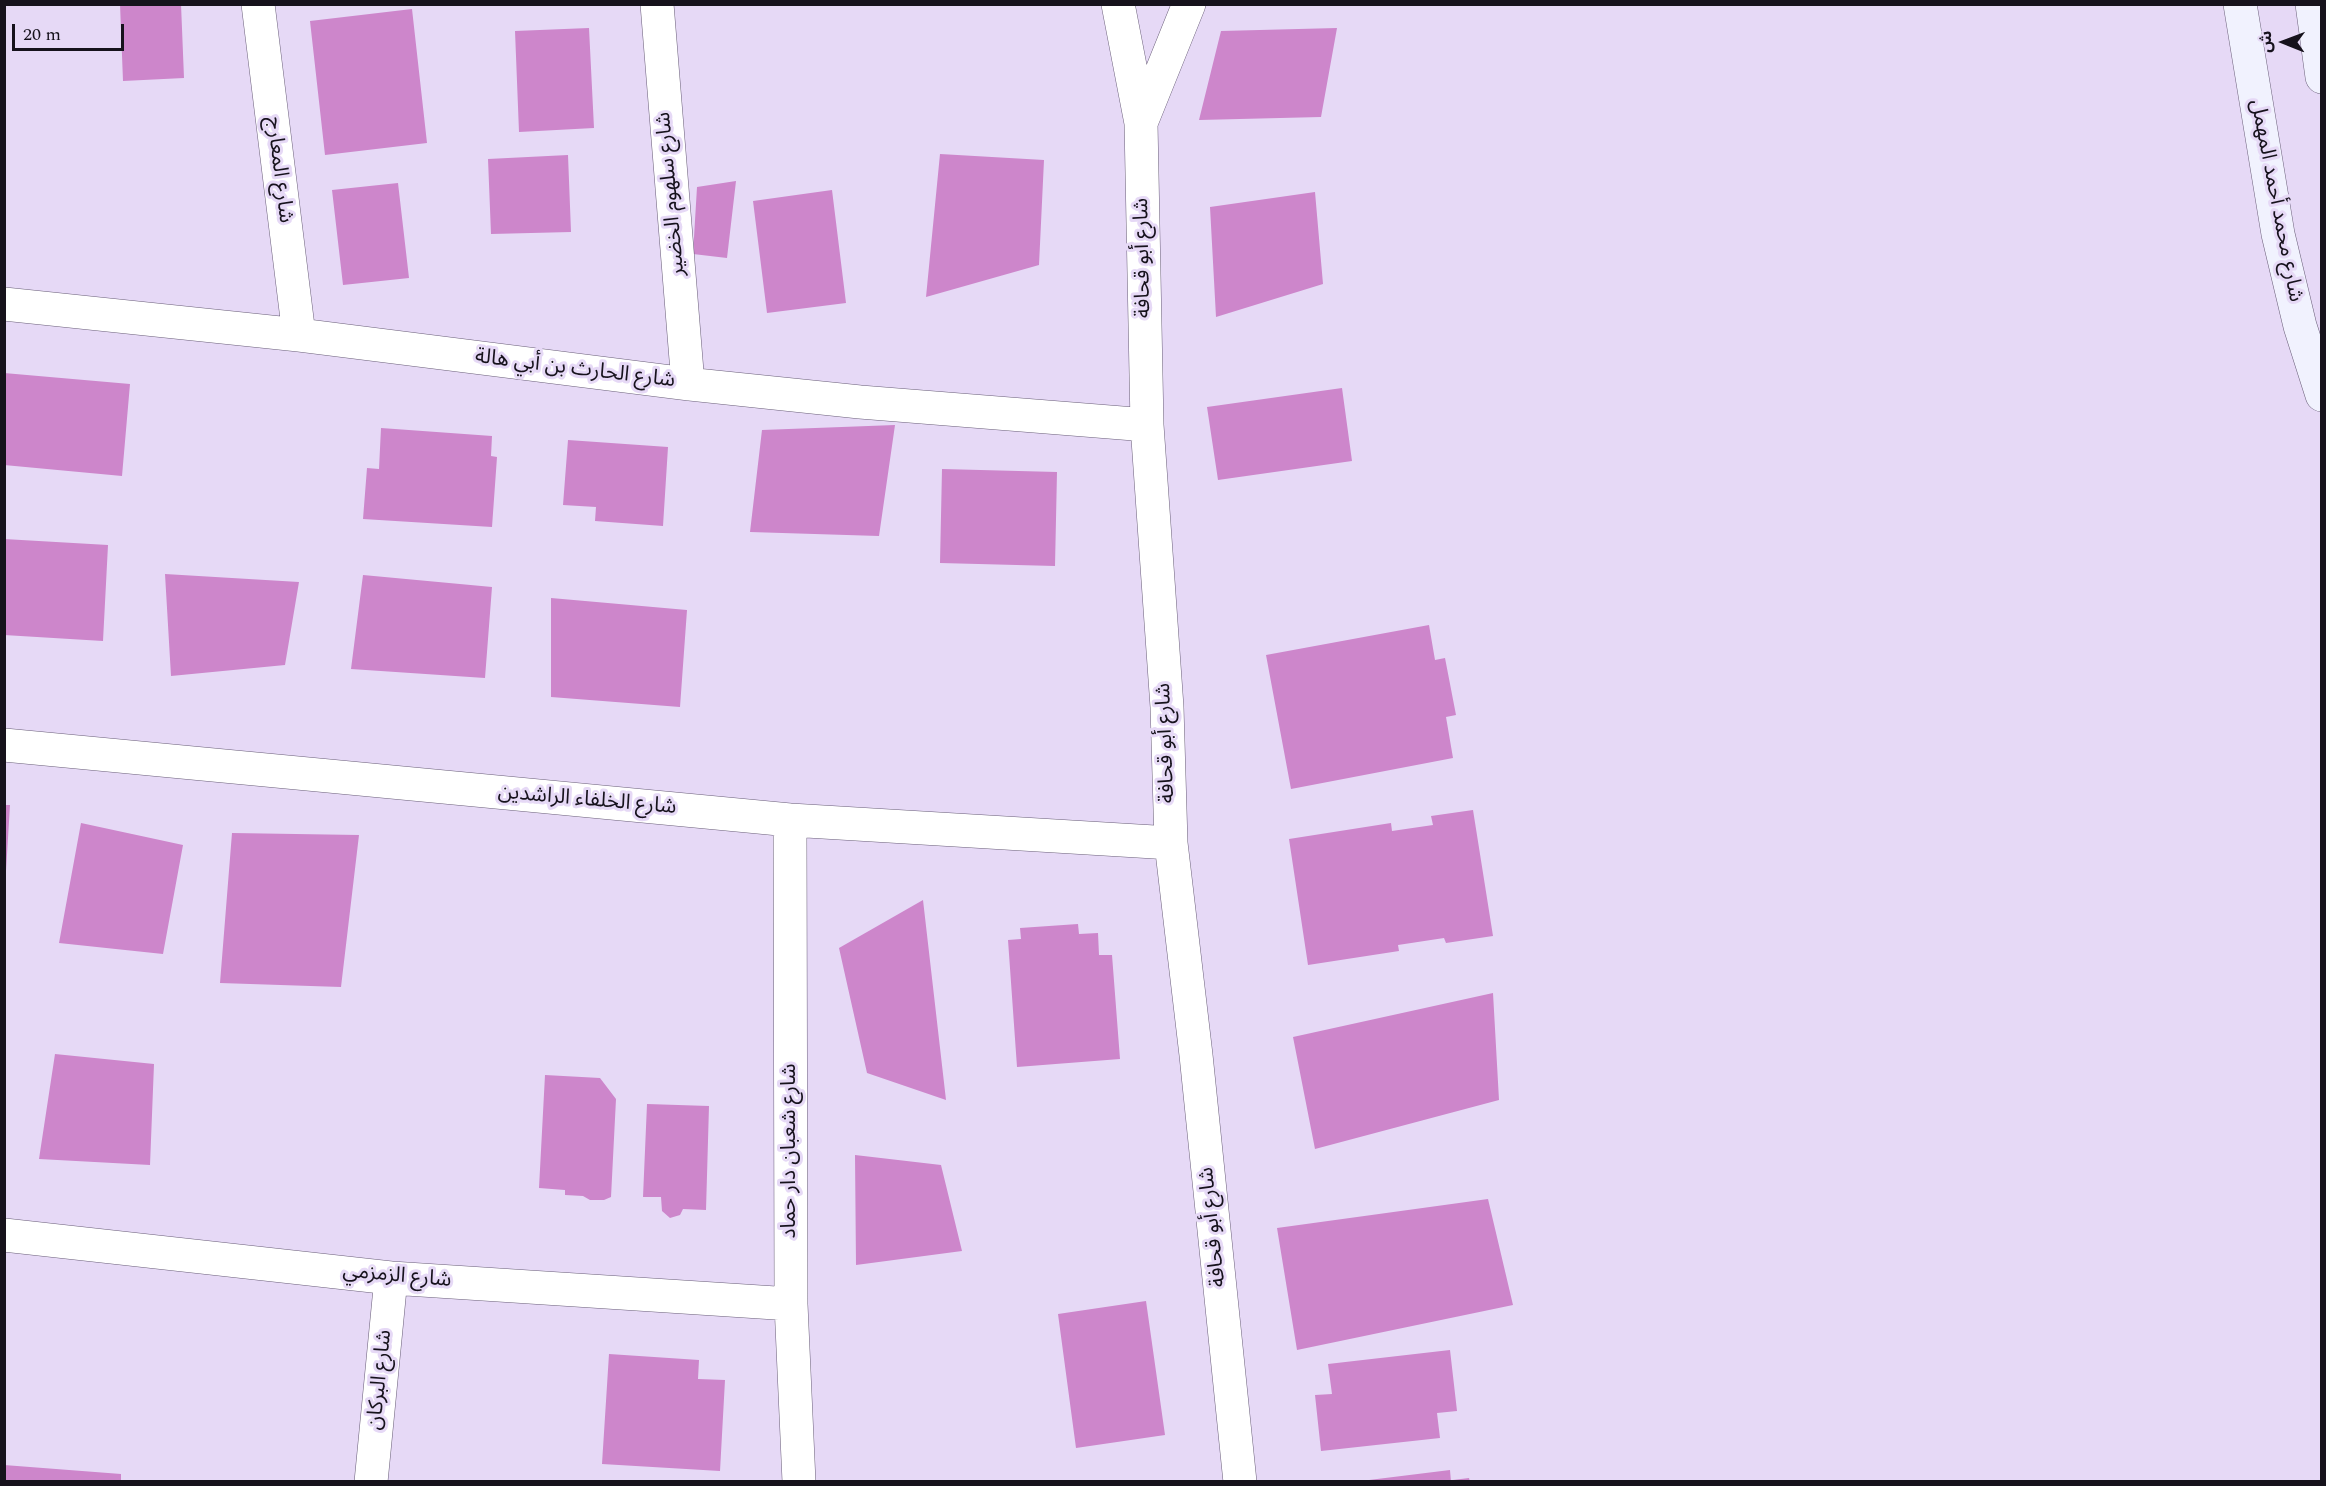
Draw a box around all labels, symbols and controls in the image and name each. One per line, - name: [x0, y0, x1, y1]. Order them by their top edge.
- scale bar: [15, 12, 128, 50]
- north arrow: [2254, 12, 2314, 72]
- text: 20 m: [23, 21, 61, 48]
- text: ش: [2254, 31, 2278, 53]
- street label: شارع محمد أحمد المهمل: [2243, 98, 2307, 304]
- street label: شارع سلهوم الخضير: [652, 111, 692, 277]
- street label: شارع المعارج: [259, 115, 297, 225]
- street label: شارع أبو قحافة: [1130, 198, 1158, 318]
- street label: شارع الحارث بن أبي هالة: [474, 345, 676, 395]
- street label: شارع أبو قحافة: [1152, 682, 1182, 804]
- street label: شارع الخلفاء الراشدين: [497, 781, 677, 821]
- street label: شارع شعبان دار حماد: [778, 1063, 804, 1239]
- street label: شارع أبو قحافة: [1195, 1166, 1233, 1288]
- street label: شارع الزمزمي: [342, 1260, 452, 1294]
- street label: شارع البركان: [363, 1329, 399, 1431]

